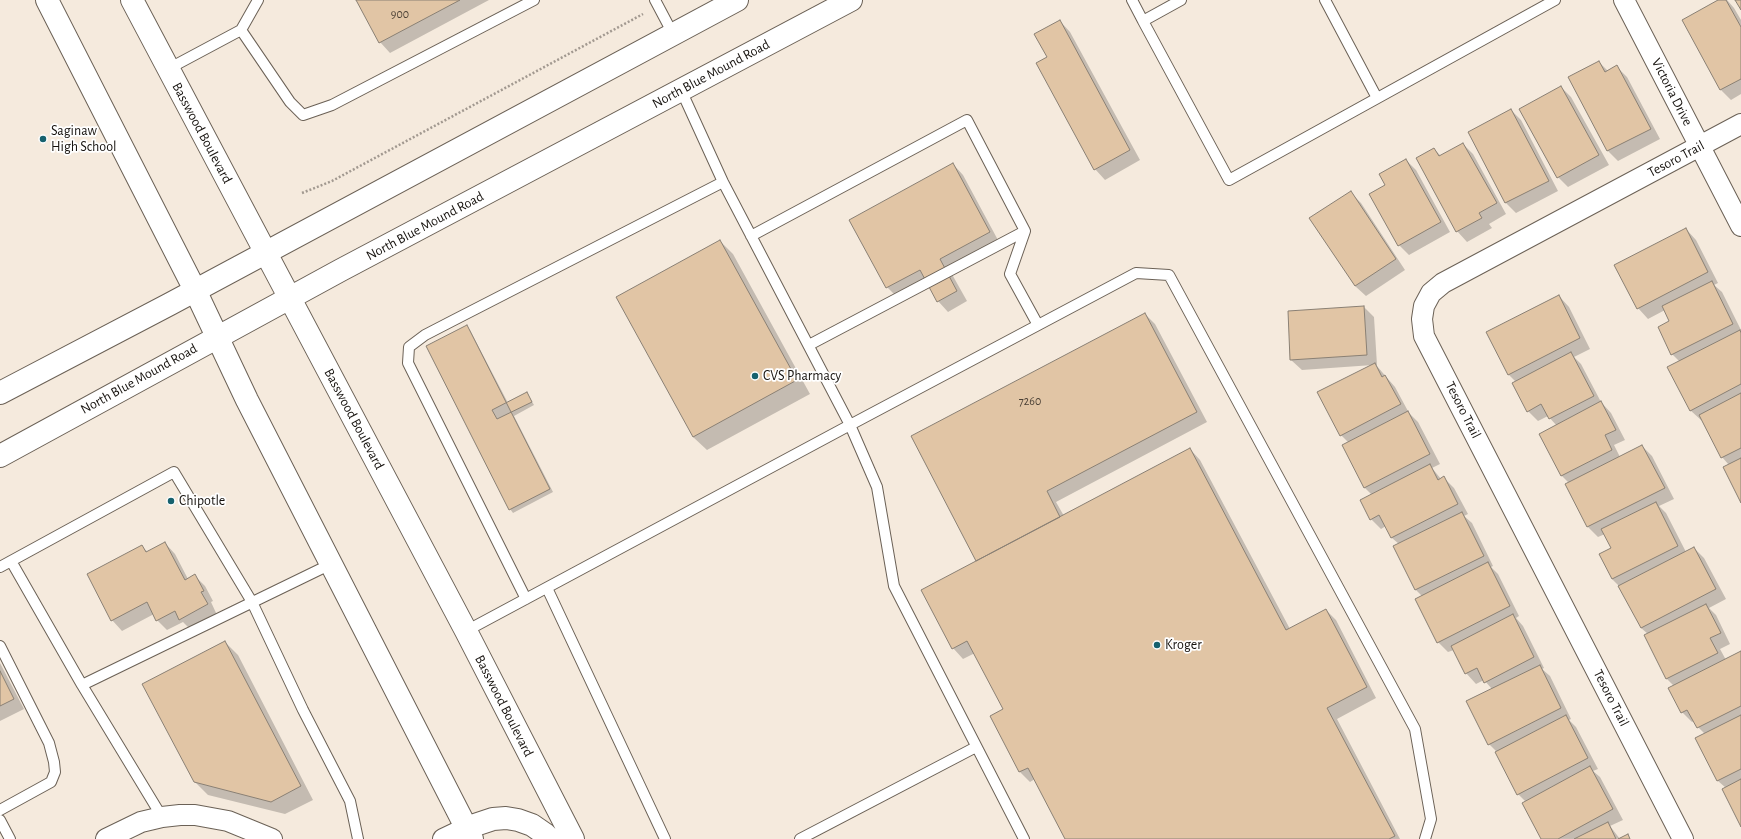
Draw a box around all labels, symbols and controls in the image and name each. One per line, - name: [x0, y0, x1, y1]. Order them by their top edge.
- house number: 900: [391, 7, 409, 21]
- street label: North Blue Mound Road: [649, 36, 773, 112]
- street label: Victoria Drive: [1648, 55, 1696, 129]
- street label: Basswood Boulevard: [168, 80, 236, 186]
- place label: Saginaw High School: [51, 123, 117, 156]
- marker: Saginaw High School: [38, 134, 48, 144]
- street label: Tesoro Trail: [1645, 137, 1707, 181]
- street label: North Blue Mound Road: [363, 188, 487, 264]
- street label: North Blue Mound Road: [78, 340, 200, 418]
- street label: Basswood Boulevard: [320, 366, 388, 472]
- place label: CVS Pharmacy: [763, 368, 841, 384]
- marker: CVS Pharmacy: [750, 371, 760, 381]
- street label: Tesoro Trail: [1442, 379, 1484, 441]
- house number: 7260: [1019, 394, 1041, 408]
- place label: Chipotle: [179, 493, 225, 509]
- marker: Chipotle: [166, 496, 176, 506]
- place label: Kroger: [1165, 637, 1202, 653]
- marker: Kroger: [1152, 640, 1162, 650]
- street label: Basswood Boulevard: [471, 652, 537, 760]
- street label: Tesoro Trail: [1590, 667, 1632, 729]

